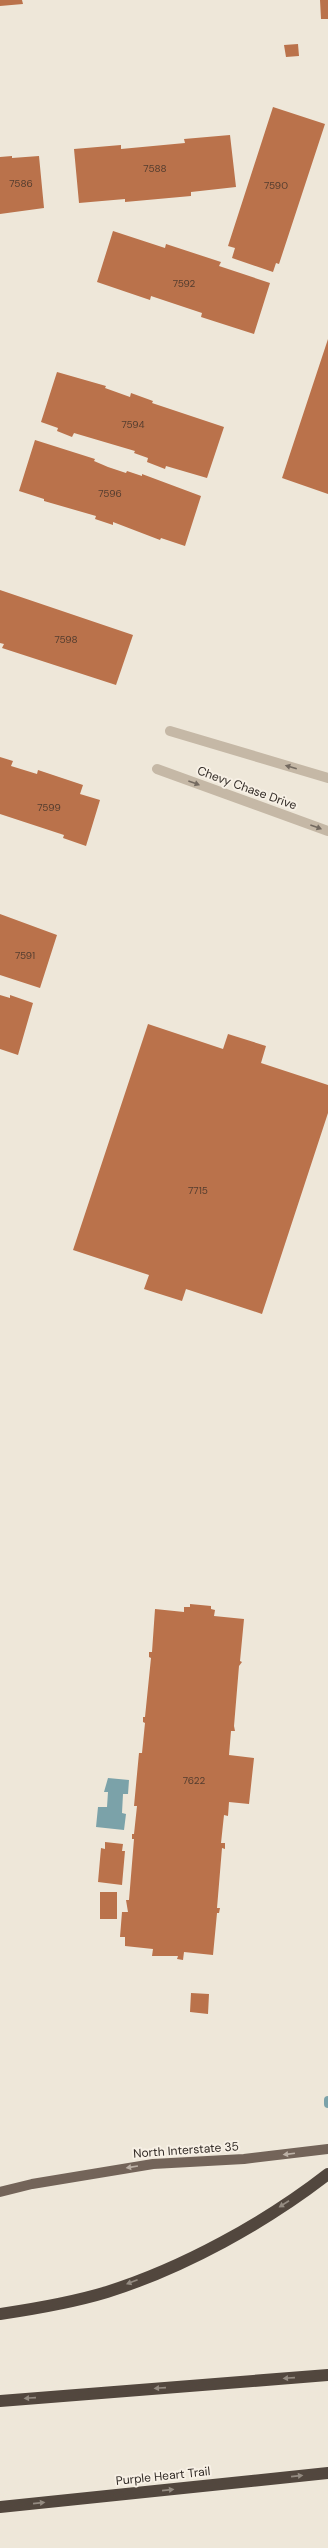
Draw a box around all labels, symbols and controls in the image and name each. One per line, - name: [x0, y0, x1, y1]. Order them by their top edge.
- house number: 7588: [143, 162, 167, 175]
- house number: 7586: [9, 177, 33, 190]
- house number: 7590: [264, 179, 288, 192]
- house number: 7592: [173, 277, 196, 290]
- house number: 7594: [121, 418, 145, 431]
- house number: 7596: [98, 487, 122, 500]
- house number: 7598: [54, 633, 78, 646]
- street label: Chevy Chase Drive: [195, 763, 299, 813]
- one-way arrow: [284, 764, 296, 770]
- one-way arrow: [188, 780, 200, 786]
- house number: 7599: [37, 801, 61, 814]
- one-way arrow: [311, 824, 323, 830]
- house number: 7591: [15, 949, 35, 962]
- house number: 7715: [188, 1184, 208, 1197]
- house number: 7622: [183, 1774, 206, 1787]
- street label: North Interstate 35: [133, 2138, 239, 2162]
- one-way arrow: [283, 2150, 295, 2157]
- one-way arrow: [126, 2165, 138, 2171]
- one-way arrow: [279, 2200, 289, 2208]
- one-way arrow: [126, 2280, 138, 2286]
- one-way arrow: [283, 2375, 295, 2382]
- one-way arrow: [153, 2385, 166, 2392]
- one-way arrow: [24, 2395, 36, 2402]
- street label: Purple Heart Trail: [115, 2463, 211, 2489]
- one-way arrow: [291, 2473, 303, 2480]
- one-way arrow: [162, 2487, 174, 2493]
- one-way arrow: [33, 2500, 45, 2507]

